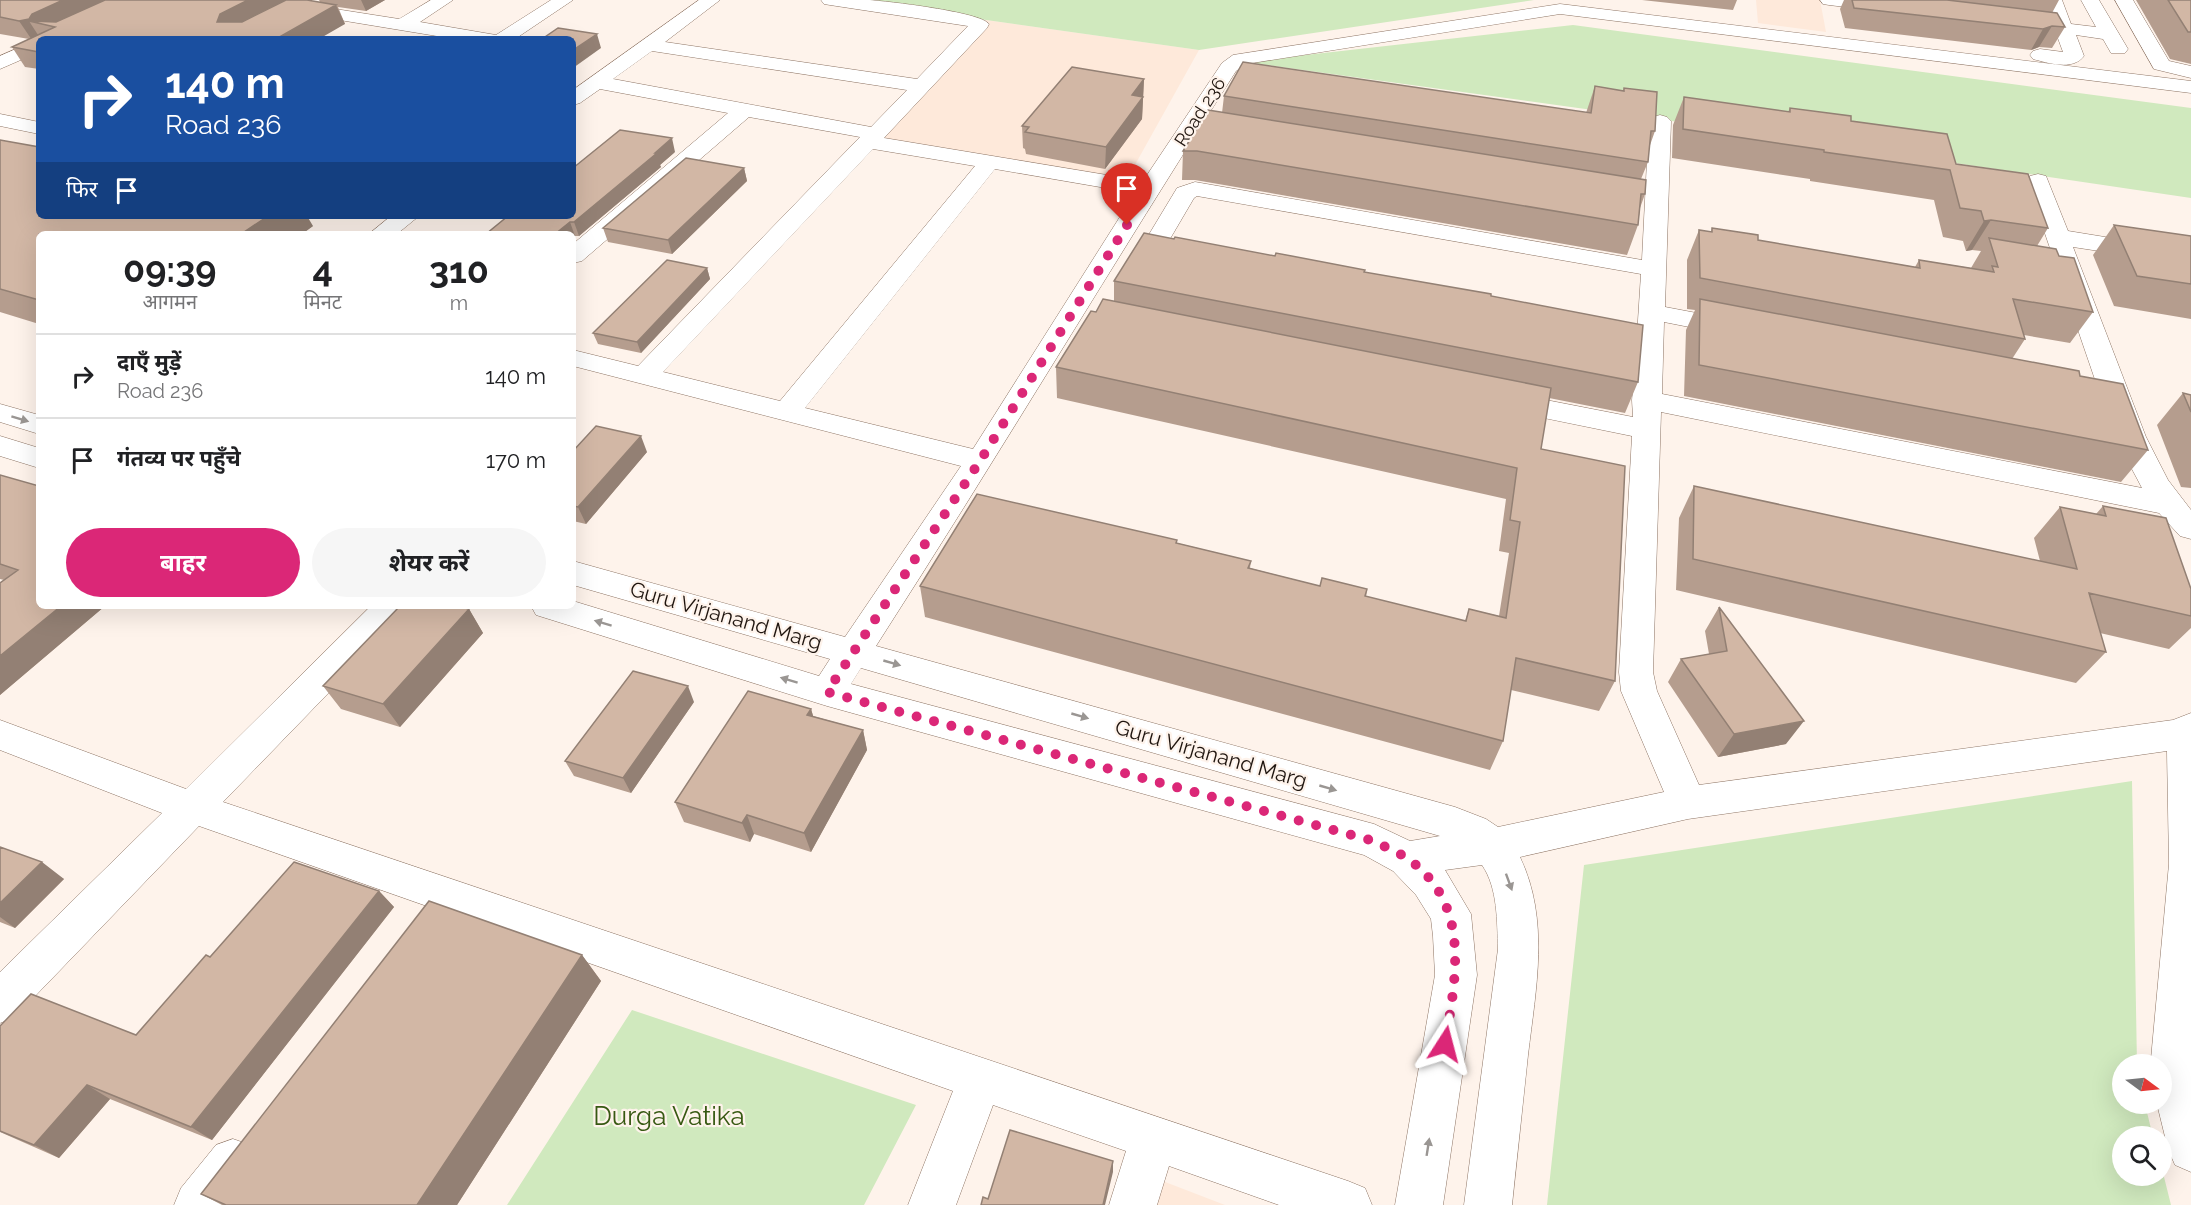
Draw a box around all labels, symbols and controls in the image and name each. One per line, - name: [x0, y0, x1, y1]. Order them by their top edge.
- text: 140 m: [165, 59, 285, 108]
- icon: right: [66, 60, 144, 138]
- street label: Road 236: [1170, 73, 1230, 150]
- text: Road 236: [165, 109, 281, 140]
- pin: [1101, 163, 1152, 225]
- icon: arrive: [1110, 172, 1143, 205]
- icon: arrive: [110, 174, 143, 207]
- text: फिर: [66, 176, 98, 202]
- text: 09:39: [123, 248, 217, 290]
- text: 4: [312, 248, 333, 290]
- text: 310: [429, 249, 489, 291]
- text: आगमन: [142, 290, 197, 314]
- text: मिनट: [304, 290, 342, 314]
- text: m: [450, 291, 468, 315]
- text: दाएँ मुड़ें: [117, 349, 181, 375]
- icon: right: [66, 360, 99, 393]
- text: 140 m: [485, 363, 546, 389]
- text: Road 236: [117, 379, 203, 403]
- one-way arrow: [11, 415, 29, 424]
- icon: arrive: [66, 444, 99, 477]
- text: गंतव्य पर पहुँचे: [117, 445, 241, 471]
- text: 170 m: [486, 447, 546, 473]
- button: बाहर: [66, 528, 300, 597]
- button: शेयर करें: [312, 528, 546, 597]
- street label: Guru Virjanand Marg: [627, 576, 825, 655]
- one-way arrow: [594, 618, 612, 627]
- one-way arrow: [883, 659, 901, 668]
- one-way arrow: [780, 675, 798, 684]
- one-way arrow: [1071, 712, 1089, 721]
- street label: Guru Virjanand Marg: [1112, 714, 1310, 793]
- one-way arrow: [1319, 783, 1337, 793]
- one-way arrow: [1505, 873, 1515, 891]
- position arrow: [1413, 1012, 1477, 1076]
- north arrow: [2112, 1054, 2172, 1114]
- map controls: [2112, 1054, 2172, 1186]
- park label: Durga Vatika: [593, 1101, 745, 1131]
- button: search: [2112, 1126, 2172, 1186]
- one-way arrow: [1424, 1138, 1433, 1157]

